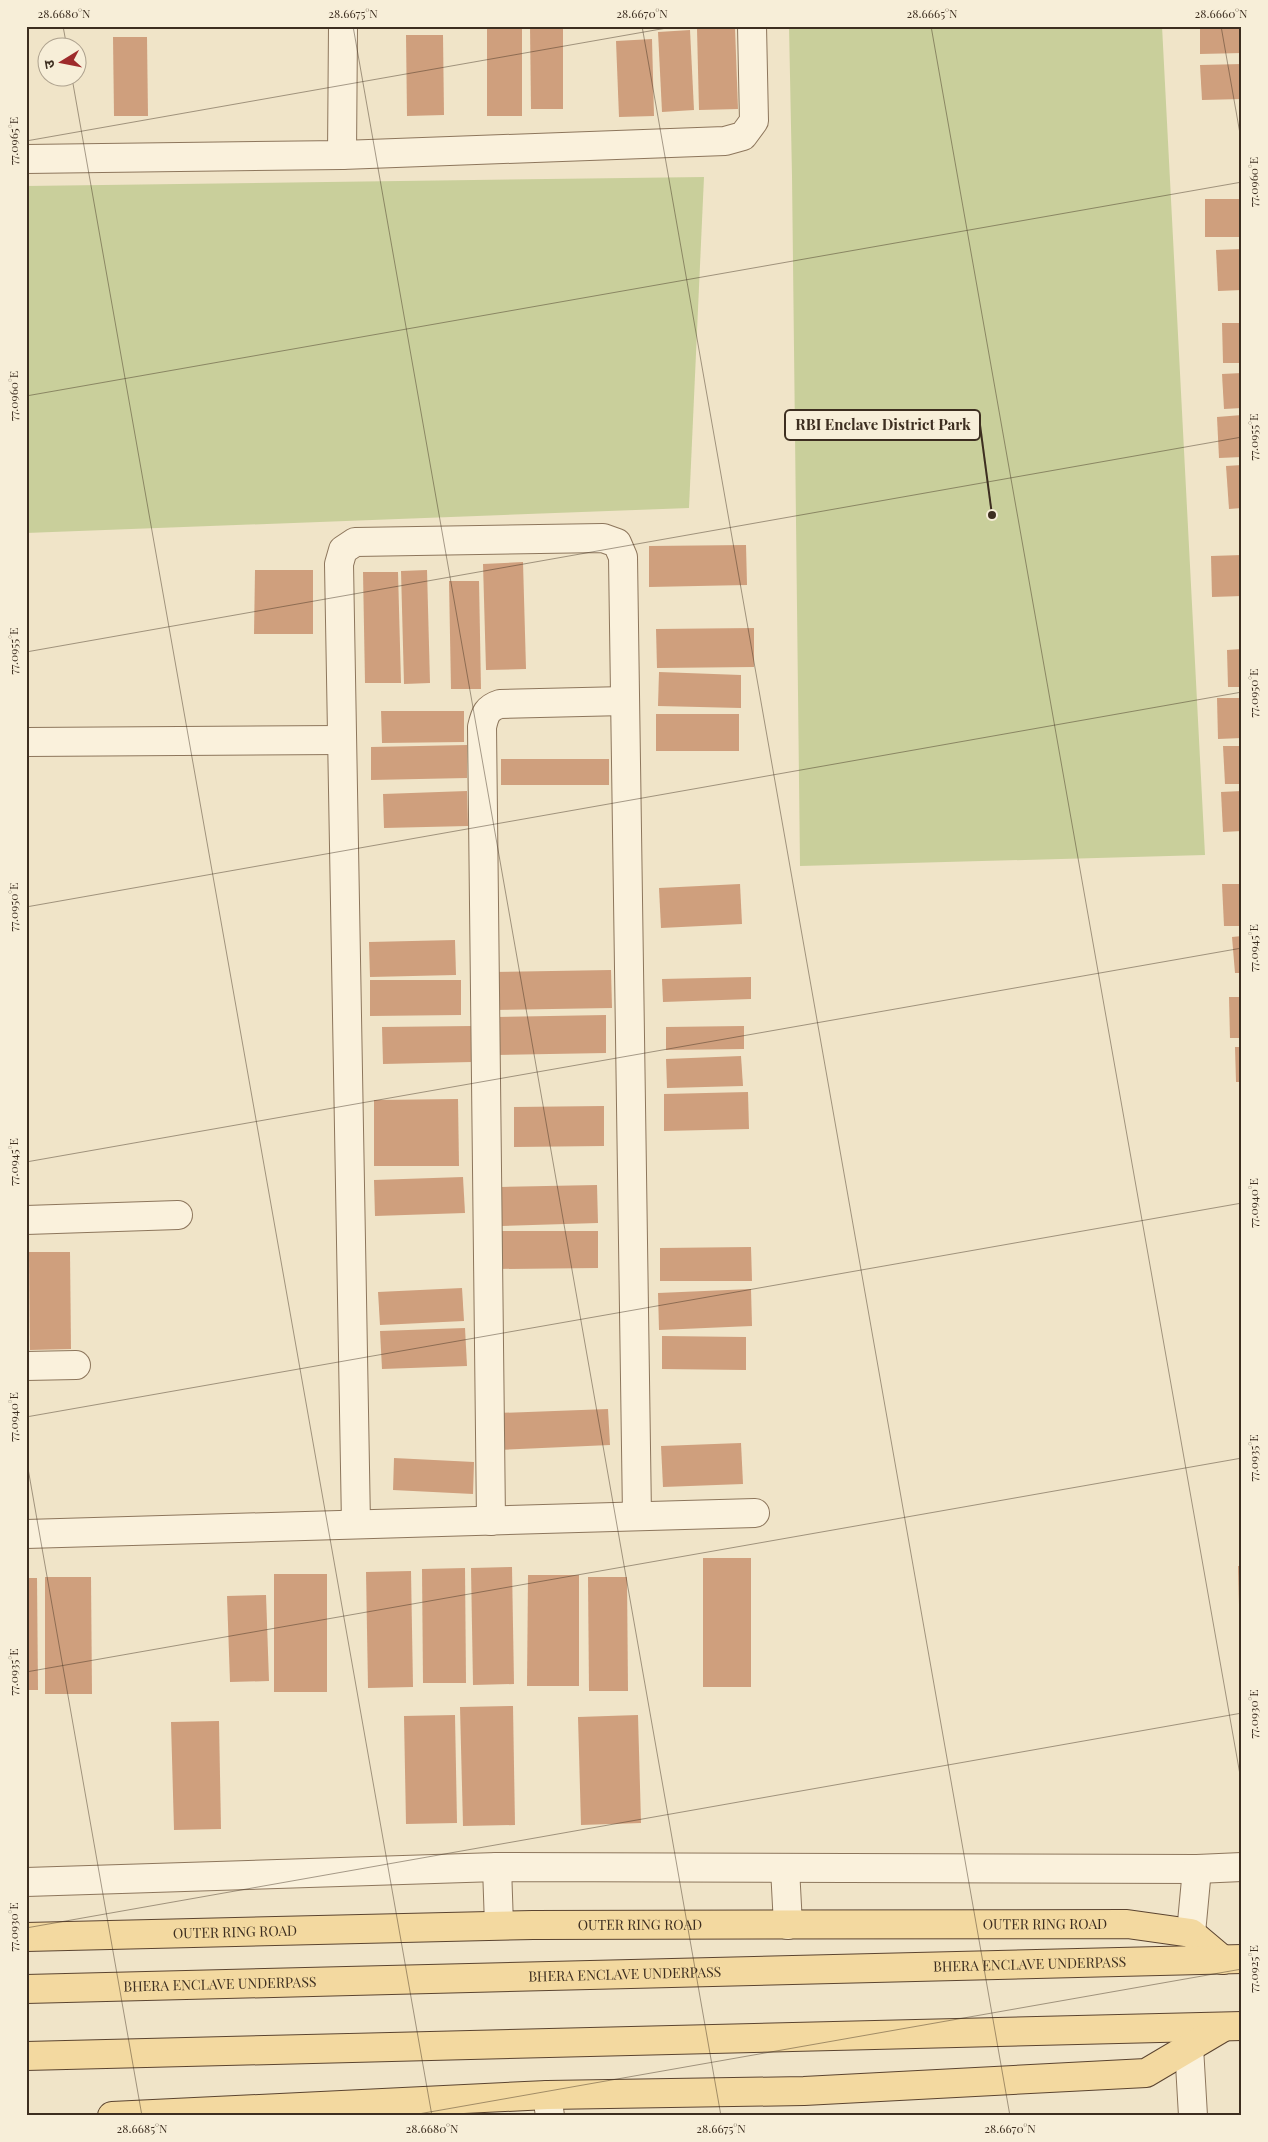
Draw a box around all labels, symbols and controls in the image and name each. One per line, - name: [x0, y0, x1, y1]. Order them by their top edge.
- text: 28.6680°N: [38, 5, 91, 21]
- text: 28.6675°N: [328, 5, 378, 21]
- text: 28.6670°N: [616, 5, 668, 21]
- text: 28.6665°N: [907, 5, 958, 21]
- text: 28.6660°N: [1195, 5, 1248, 21]
- north arrow: [38, 38, 88, 88]
- text: उ: [38, 58, 59, 70]
- text: 77.0965°E: [5, 117, 21, 165]
- text: 77.0960°E: [1245, 157, 1261, 207]
- text: 77.0960°E: [5, 371, 21, 421]
- callout: RBI Enclave District Park: [785, 410, 980, 440]
- text: RBI Enclave District Park: [795, 414, 971, 434]
- text: 77.0955°E: [1245, 414, 1261, 460]
- text: 77.0955°E: [5, 628, 21, 674]
- text: 77.0950°E: [1245, 669, 1261, 717]
- text: 77.0950°E: [5, 883, 21, 931]
- text: 77.0945°E: [1245, 924, 1261, 972]
- text: 77.0945°E: [5, 1138, 21, 1186]
- text: 77.0940°E: [1245, 1178, 1261, 1228]
- text: 77.0940°E: [5, 1392, 21, 1442]
- text: 77.0935°E: [1245, 1434, 1261, 1482]
- text: 77.0935°E: [5, 1648, 21, 1696]
- text: 77.0930°E: [1245, 1689, 1261, 1739]
- text: 77.0930°E: [5, 1902, 21, 1952]
- street label: OUTER RING ROAD: [983, 1914, 1107, 1933]
- street label: OUTER RING ROAD: [578, 1915, 702, 1934]
- street label: OUTER RING ROAD: [173, 1921, 297, 1943]
- text: 77.0925°E: [1245, 1945, 1261, 1993]
- street label: BHERA ENCLAVE UNDERPASS: [933, 1952, 1126, 1976]
- street label: BHERA ENCLAVE UNDERPASS: [528, 1962, 722, 1986]
- street label: BHERA ENCLAVE UNDERPASS: [123, 1972, 317, 1996]
- text: 28.6685°N: [117, 2120, 168, 2136]
- text: 28.6680°N: [406, 2120, 459, 2136]
- text: 28.6675°N: [696, 2120, 746, 2136]
- text: 28.6670°N: [984, 2120, 1036, 2136]

